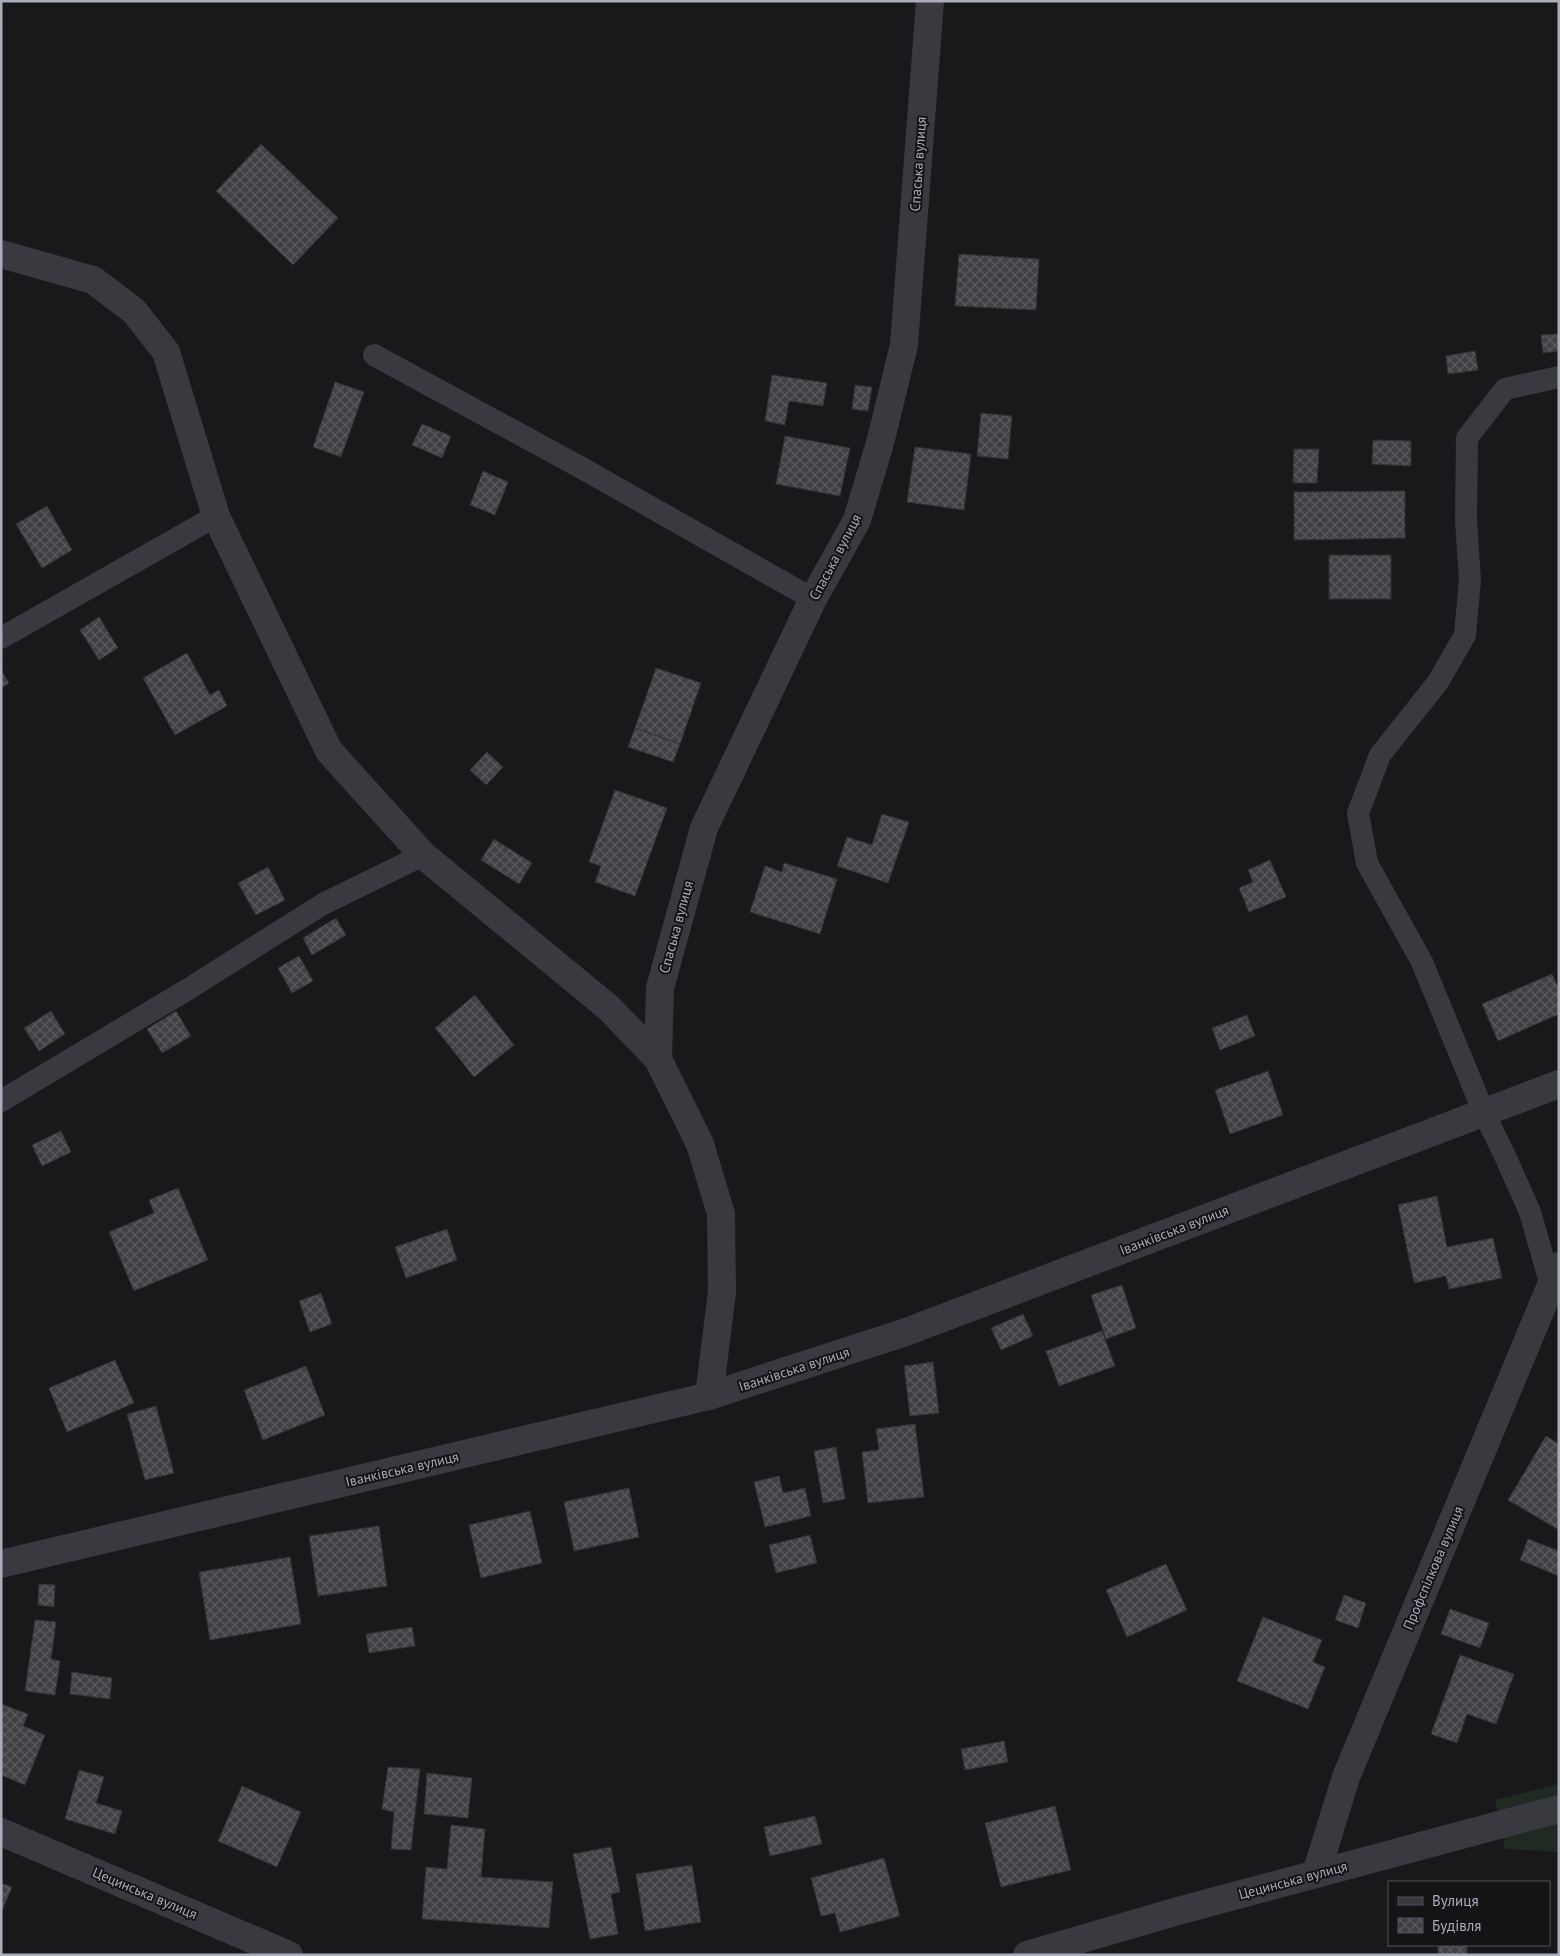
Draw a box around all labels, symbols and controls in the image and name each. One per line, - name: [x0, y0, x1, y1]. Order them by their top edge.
- street label: Спаська вулиця: [906, 116, 930, 212]
- street label: Спаська вулиця: [805, 511, 865, 603]
- street label: Спаська вулиця: [655, 879, 697, 975]
- street label: Іванківська вулиця: [1117, 1201, 1231, 1259]
- street label: Іванківська вулиця: [736, 1343, 852, 1395]
- street label: Іванківська вулиця: [344, 1447, 460, 1491]
- street label: Профспілкова вулиця: [1399, 1504, 1467, 1632]
- street label: Цецинська вулиця: [1237, 1857, 1349, 1903]
- street label: Цецинська вулиця: [90, 1863, 200, 1923]
- legend: [1388, 1881, 1550, 1946]
- text: Вулиця: [1432, 1891, 1479, 1910]
- text: Будівля: [1432, 1916, 1481, 1935]

